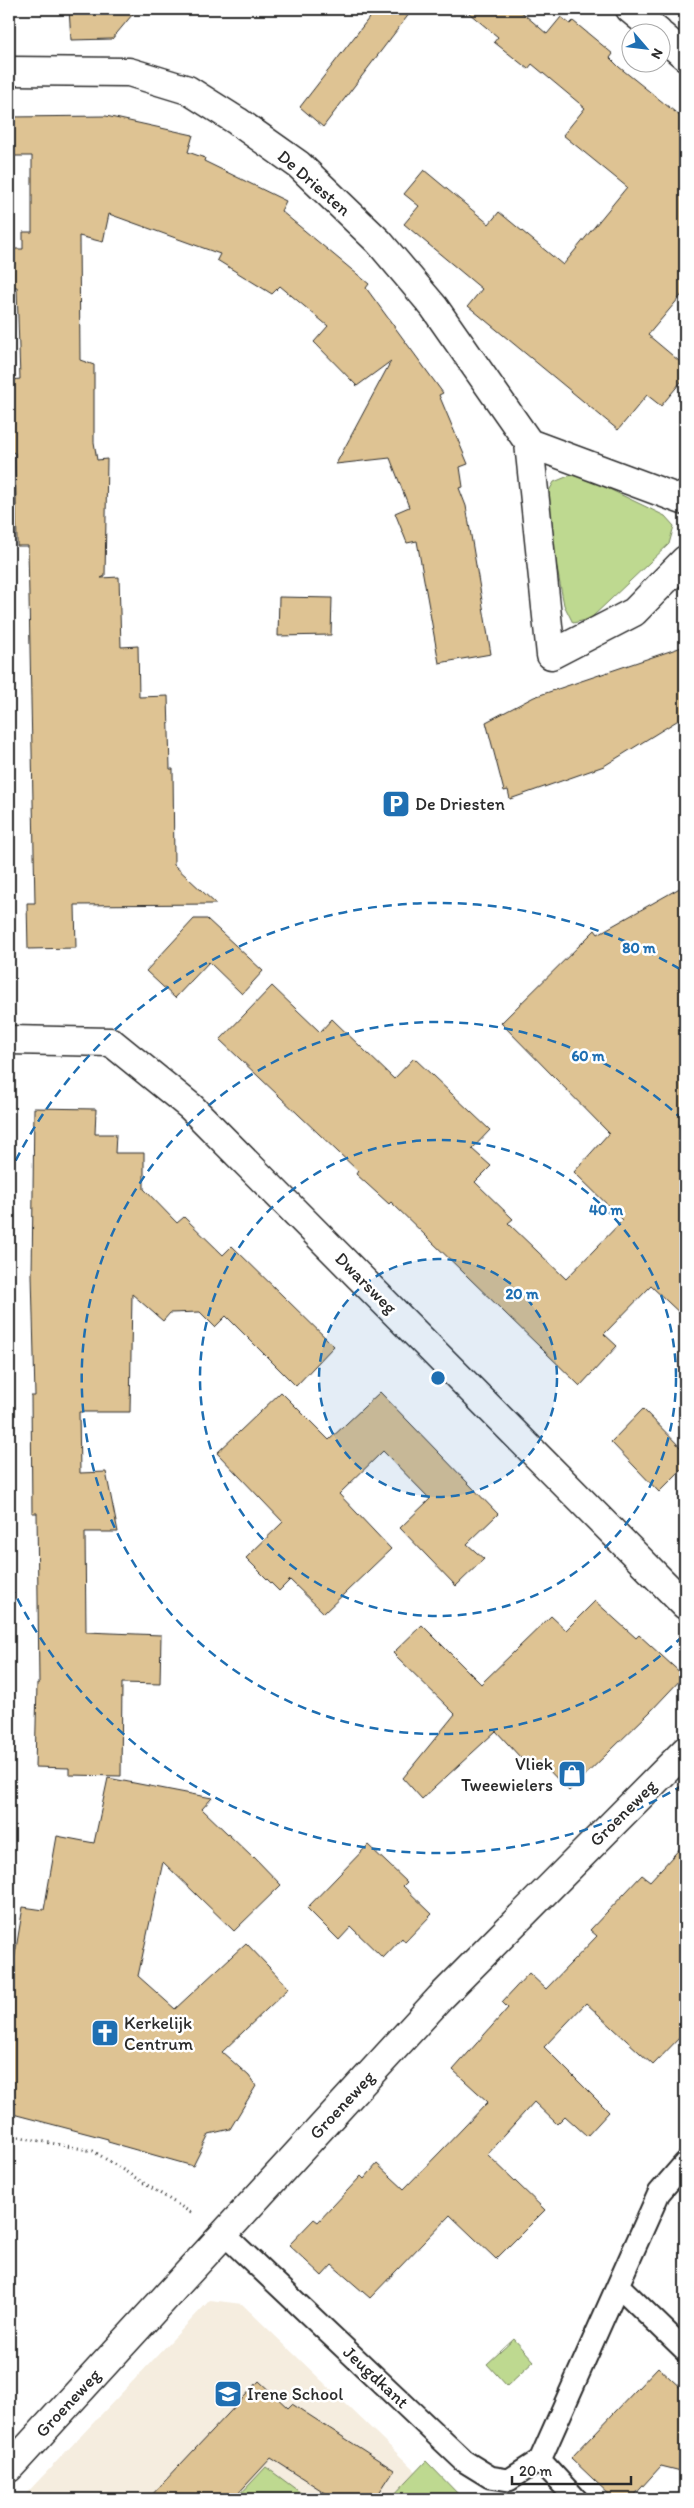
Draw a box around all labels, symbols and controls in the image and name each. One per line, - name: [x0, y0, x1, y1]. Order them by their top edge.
- north arrow: [622, 22, 672, 72]
- text: N: [647, 46, 667, 62]
- street label: De Driesten: [273, 145, 355, 221]
- parking icon: De Driesten: [381, 789, 411, 819]
- place label: De Driesten: [415, 793, 505, 815]
- text: 80 m: [622, 939, 656, 957]
- text: 60 m: [571, 1047, 605, 1065]
- text: 40 m: [589, 1201, 624, 1219]
- street label: Dwarsweg: [331, 1248, 402, 1319]
- text: 20 m: [505, 1285, 539, 1303]
- centre of rings: [429, 1369, 447, 1387]
- place label: Vliek Tweewielers: [461, 1753, 553, 1796]
- shop icon: Vliek Tweewielers: [557, 1759, 587, 1789]
- street label: Groeneweg: [585, 1774, 662, 1851]
- place label: Kerkelijk Centrum: [124, 2012, 193, 2055]
- church icon: Kerkelijk Centrum: [90, 2018, 120, 2048]
- street label: Groeneweg: [305, 2066, 380, 2144]
- street label: Jeugdkant: [339, 2341, 414, 2413]
- street label: Groeneweg: [31, 2364, 106, 2442]
- school or university icon: Irene School: [213, 2379, 243, 2409]
- place label: Irene School: [247, 2383, 343, 2405]
- scale bar: [512, 2453, 630, 2485]
- text: 20 m: [519, 2462, 553, 2480]

